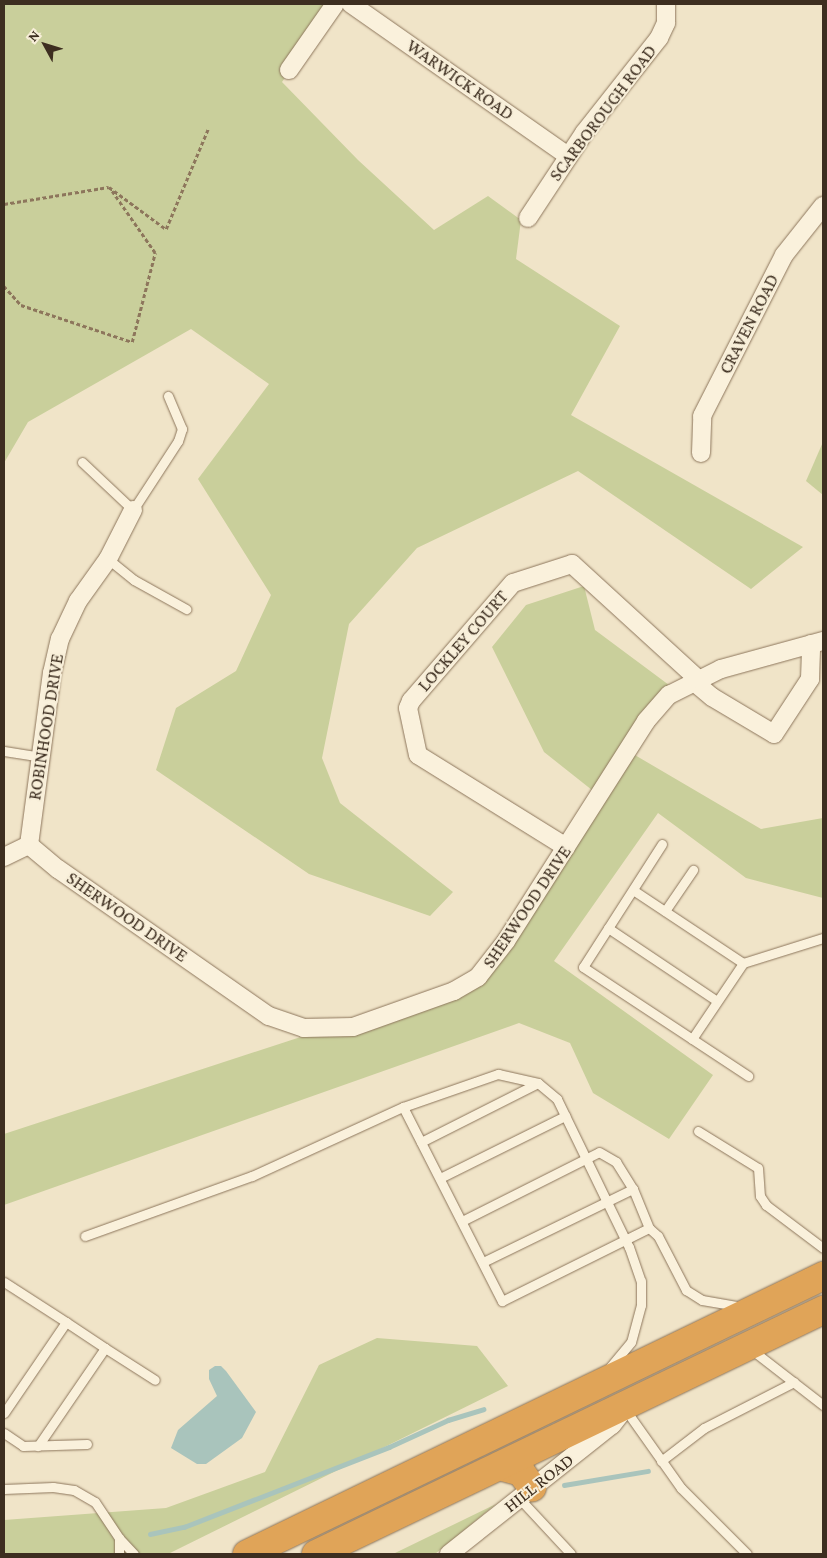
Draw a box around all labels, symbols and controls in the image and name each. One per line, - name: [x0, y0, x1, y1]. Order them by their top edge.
- north arrow: [20, 20, 70, 70]
- text: N: [24, 27, 43, 44]
- street label: WARWICK ROAD: [402, 35, 518, 125]
- street label: SCARBOROUGH ROAD: [545, 41, 661, 185]
- street label: CRAVEN ROAD: [715, 270, 783, 378]
- street label: LOCKLEY COURT: [413, 586, 513, 696]
- street label: ROBINHOOD DRIVE: [24, 652, 68, 802]
- street label: SHERWOOD DRIVE: [478, 842, 576, 972]
- street label: SHERWOOD DRIVE: [62, 867, 192, 967]
- street label: HILL ROAD: [500, 1449, 578, 1517]

